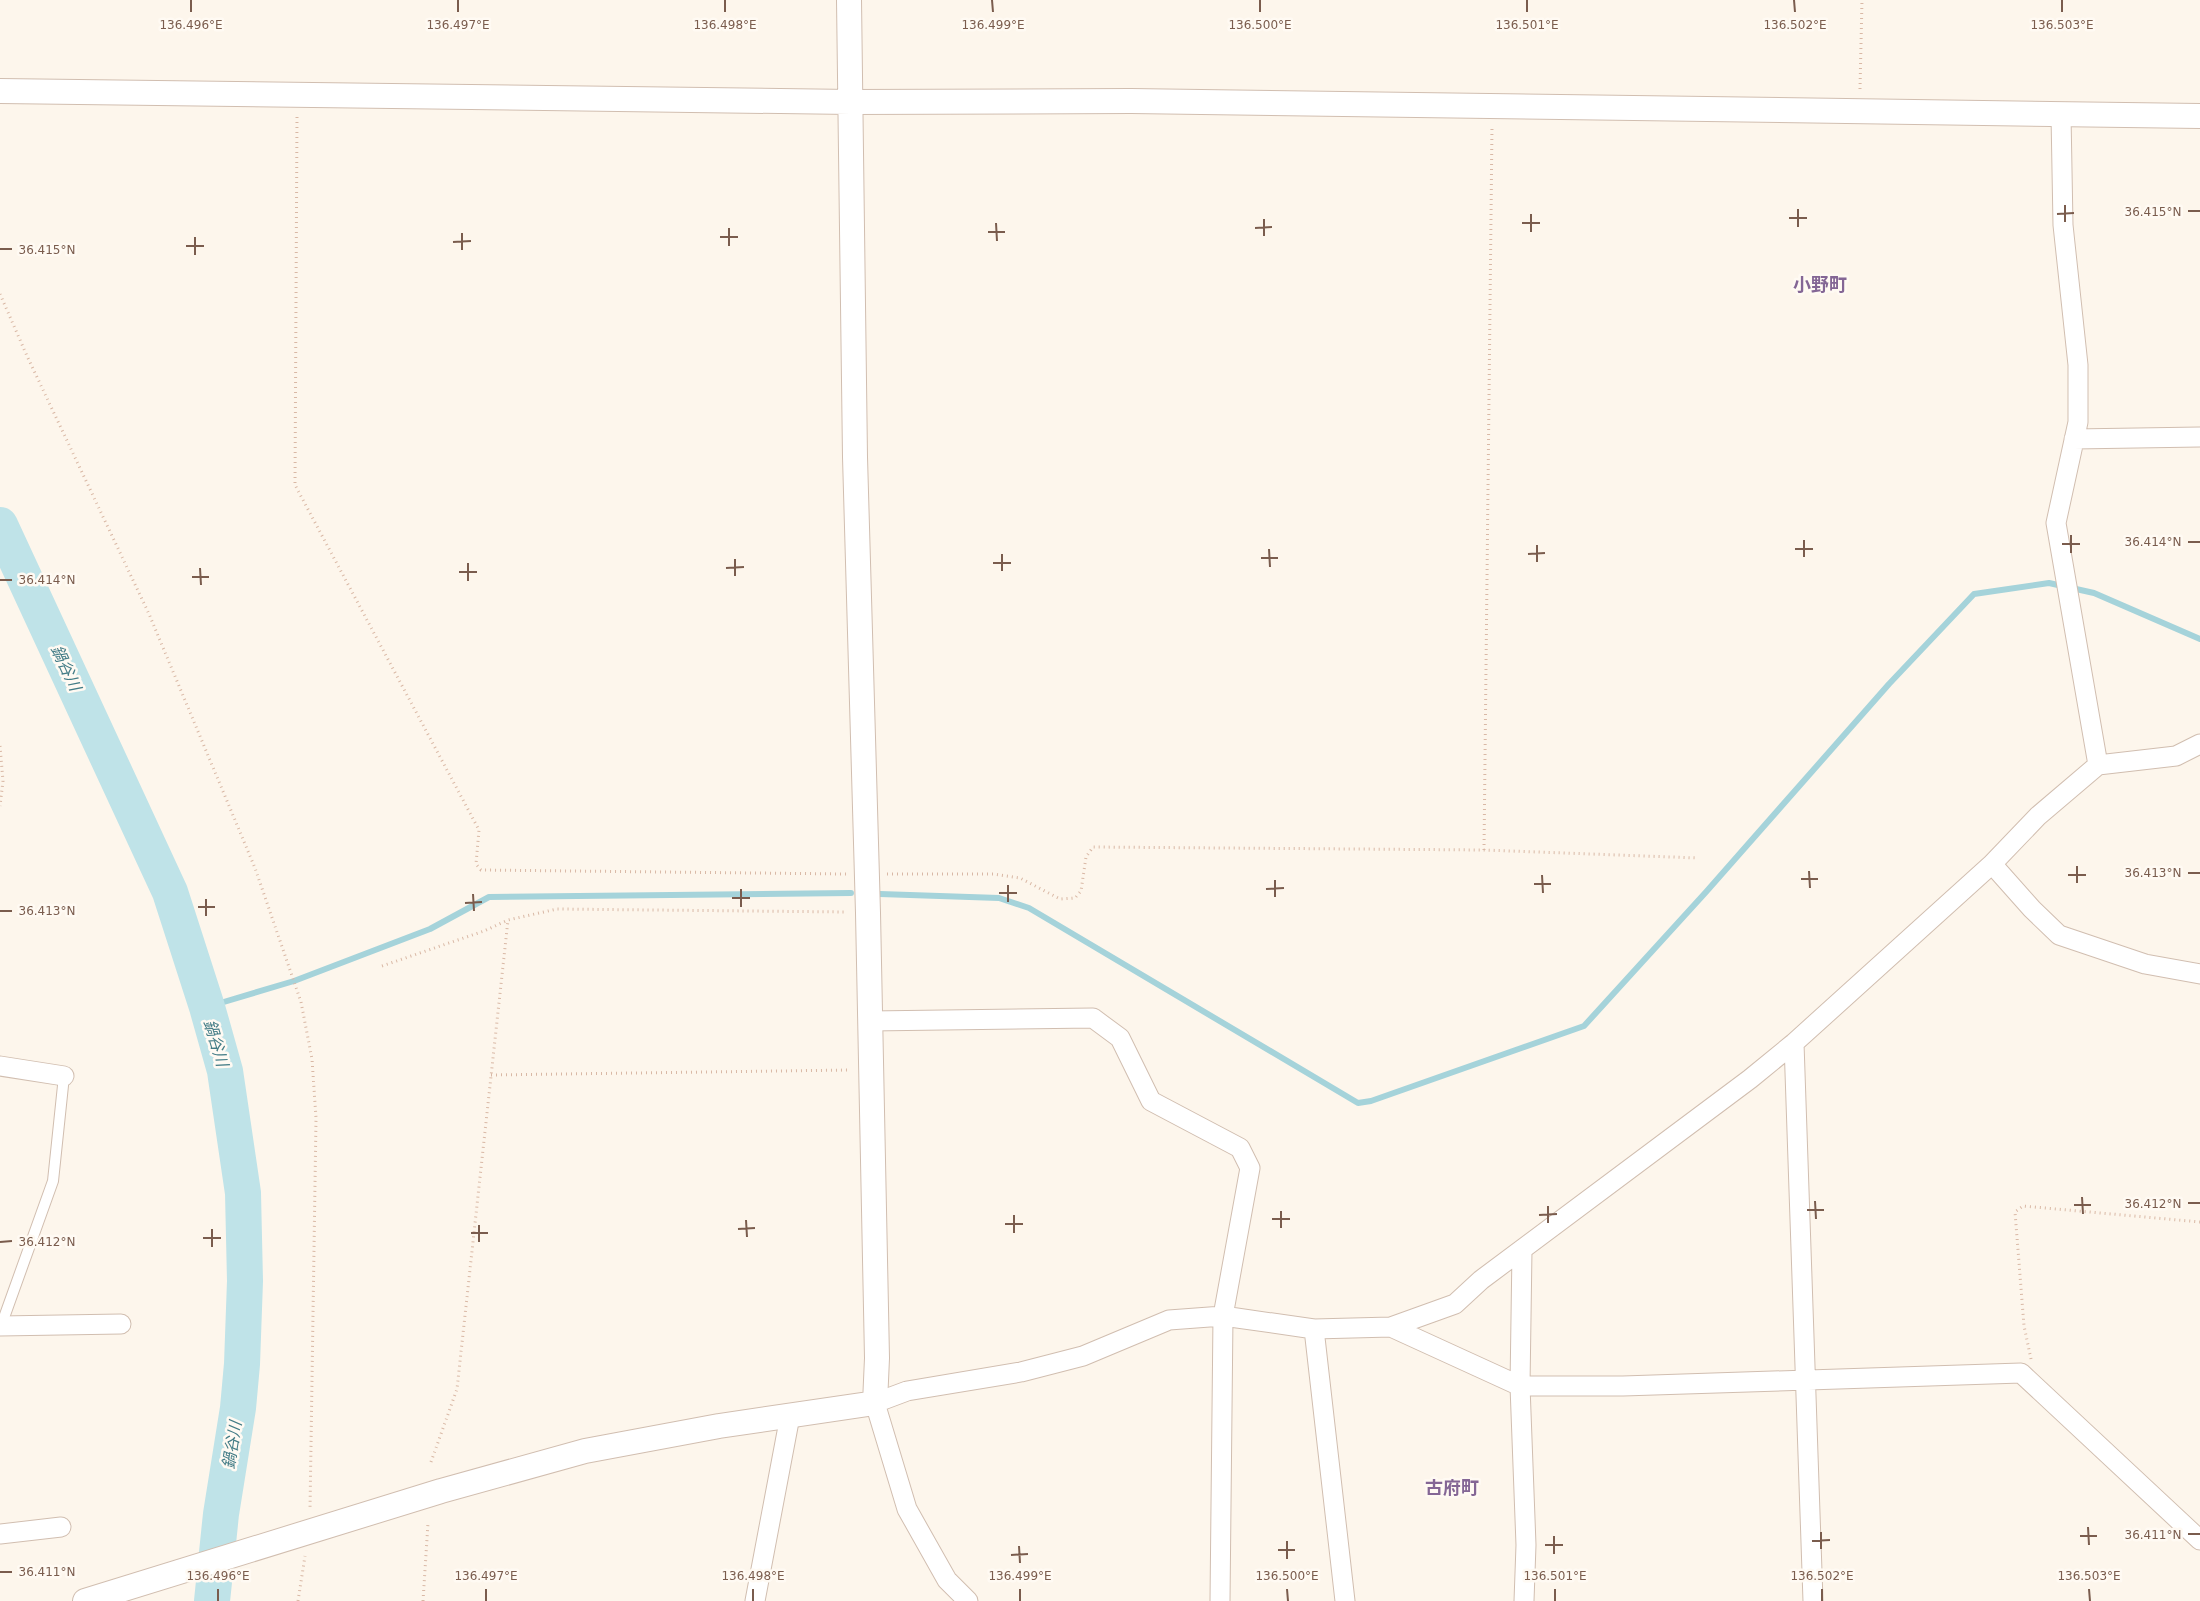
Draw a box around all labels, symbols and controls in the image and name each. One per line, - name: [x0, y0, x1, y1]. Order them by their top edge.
- text: 136.496°E: [159, 18, 223, 32]
- text: 136.497°E: [426, 18, 490, 32]
- text: 136.498°E: [693, 18, 757, 32]
- text: 136.499°E: [961, 18, 1025, 32]
- text: 136.500°E: [1228, 18, 1292, 32]
- text: 136.501°E: [1495, 18, 1559, 32]
- text: 136.502°E: [1763, 18, 1827, 32]
- text: 136.503°E: [2030, 18, 2094, 32]
- text: 36.415°N: [2125, 205, 2181, 219]
- text: 36.415°N: [19, 243, 75, 257]
- district label: 小野町: [1793, 274, 1847, 295]
- text: 36.414°N: [2125, 535, 2181, 549]
- text: 36.414°N: [19, 573, 75, 587]
- water label: 鍋谷川: [47, 642, 86, 696]
- text: 36.413°N: [2125, 866, 2181, 880]
- text: 36.413°N: [19, 904, 75, 918]
- water label: 鍋谷川: [200, 1017, 233, 1071]
- text: 36.412°N: [2125, 1197, 2181, 1211]
- text: 36.412°N: [19, 1235, 75, 1249]
- water label: 鍋谷川: [219, 1418, 245, 1470]
- district label: 古府町: [1425, 1477, 1479, 1498]
- text: 36.411°N: [2125, 1528, 2181, 1542]
- text: 36.411°N: [19, 1565, 75, 1579]
- text: 136.496°E: [186, 1569, 250, 1583]
- text: 136.497°E: [454, 1569, 518, 1583]
- text: 136.498°E: [721, 1569, 785, 1583]
- text: 136.499°E: [988, 1569, 1052, 1583]
- text: 136.500°E: [1255, 1569, 1319, 1583]
- text: 136.501°E: [1523, 1569, 1587, 1583]
- text: 136.502°E: [1790, 1569, 1854, 1583]
- text: 136.503°E: [2057, 1569, 2121, 1583]

